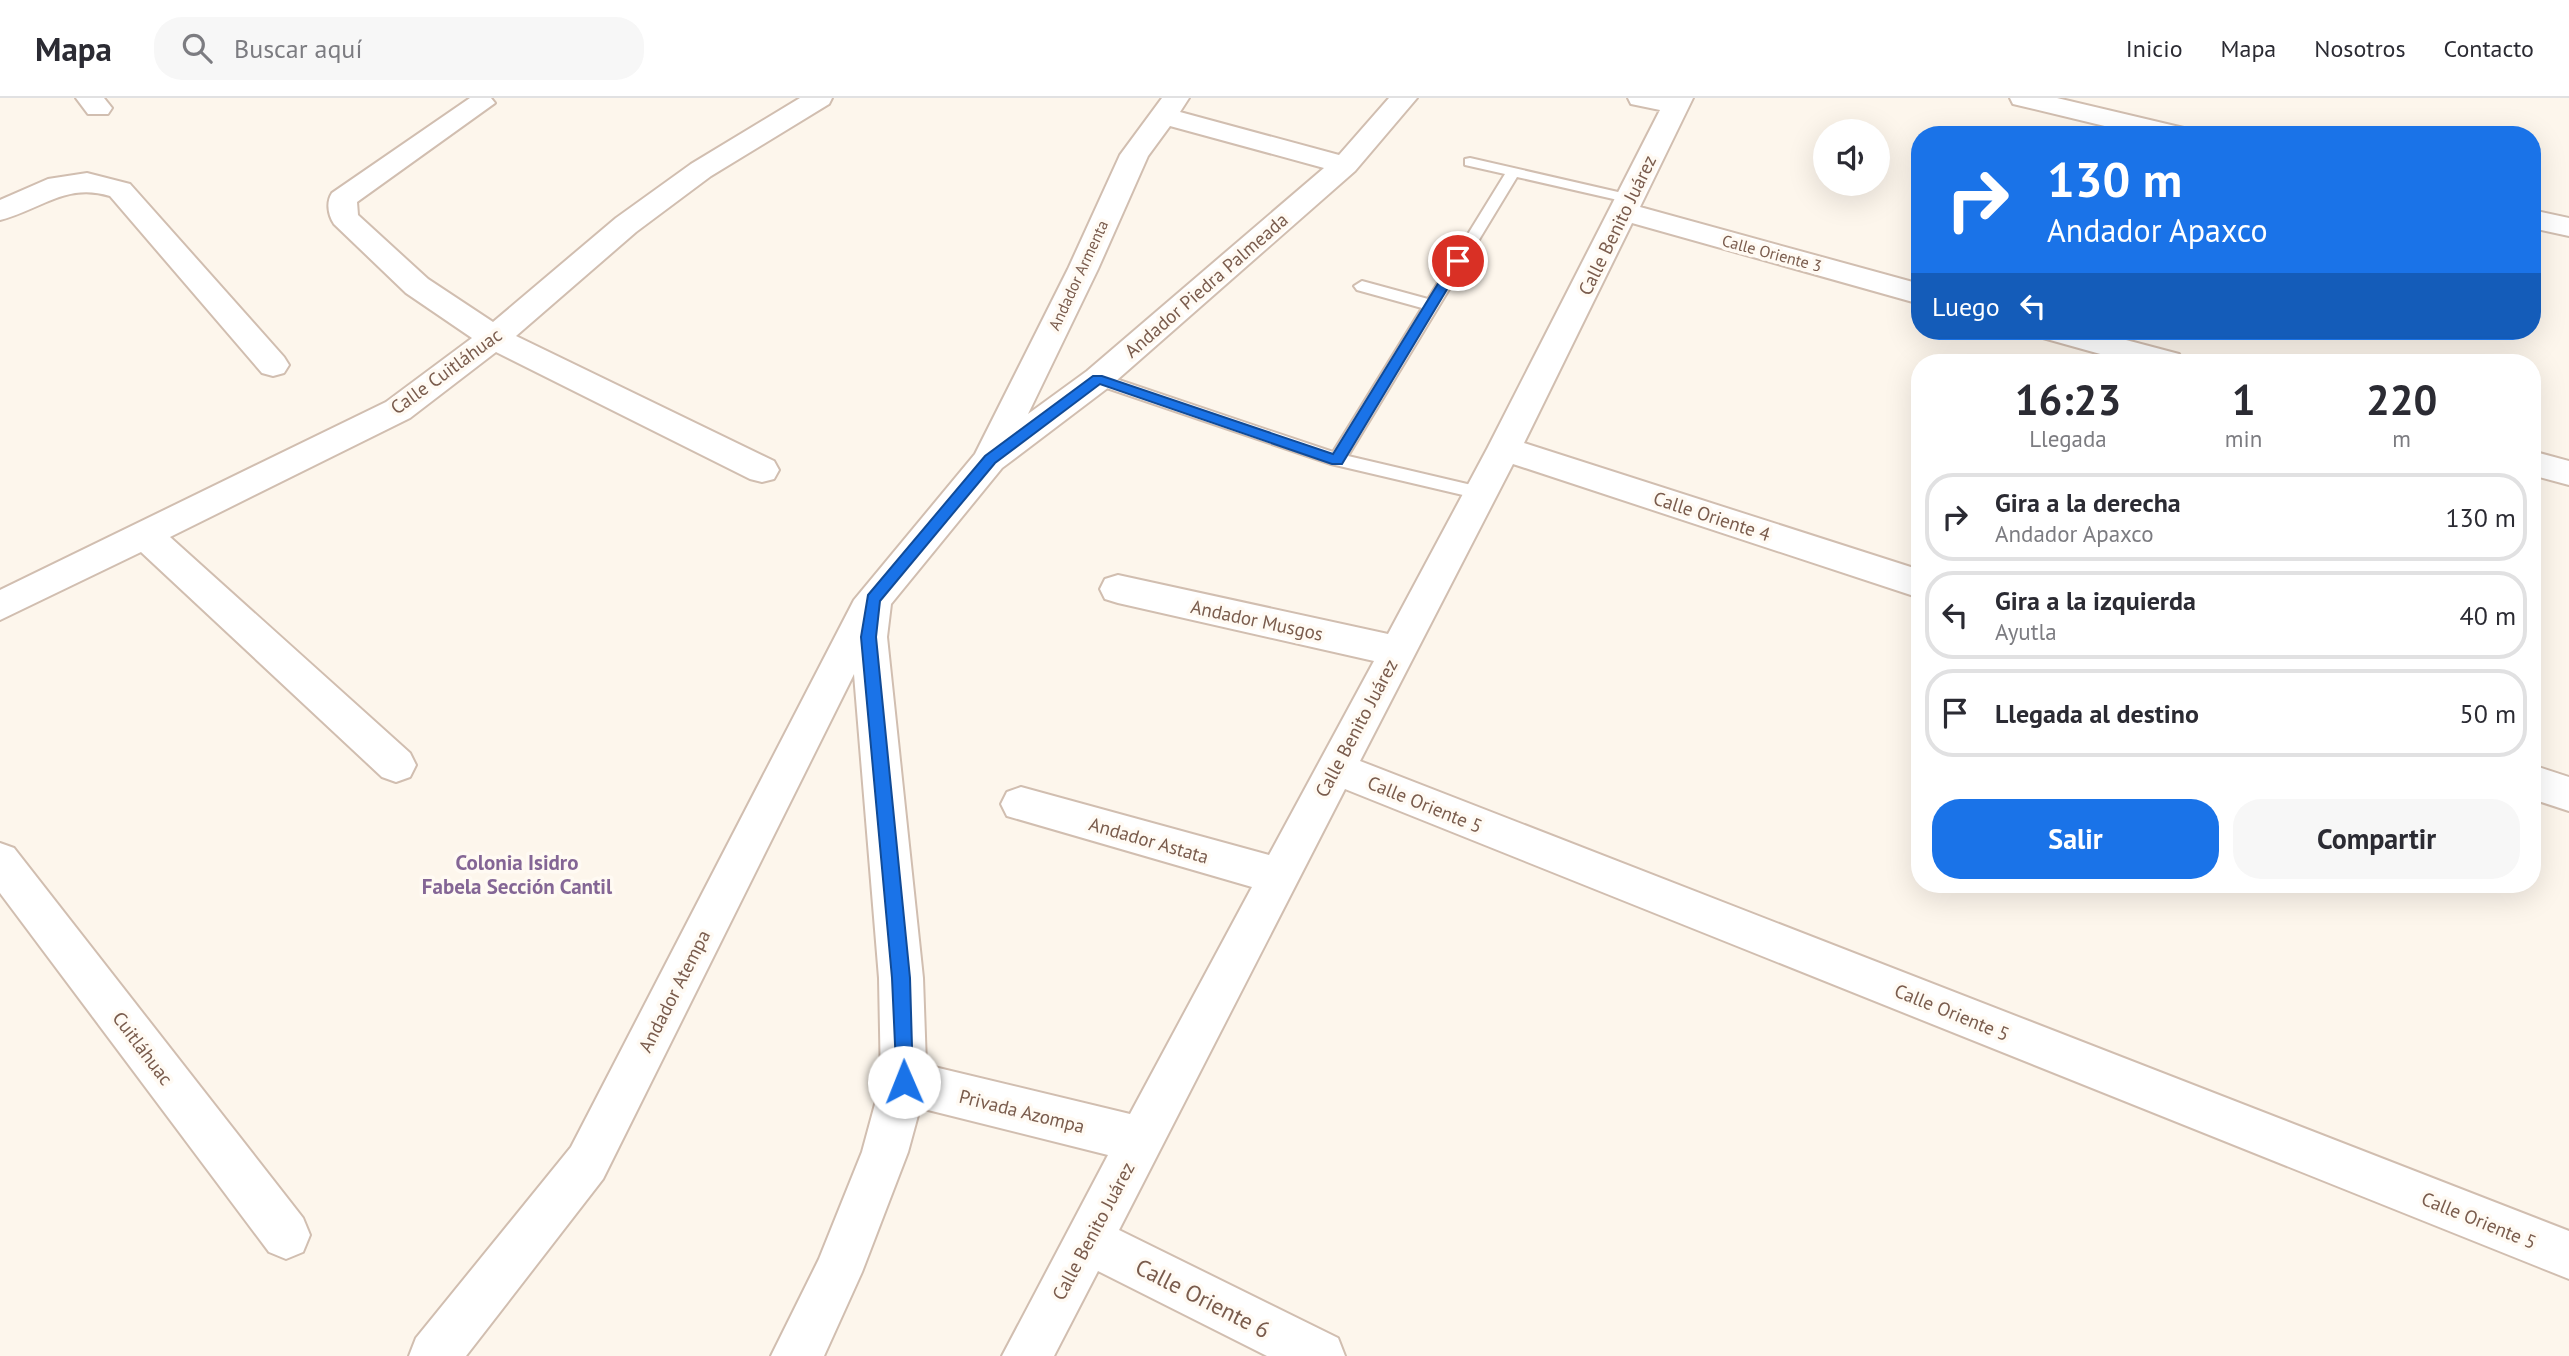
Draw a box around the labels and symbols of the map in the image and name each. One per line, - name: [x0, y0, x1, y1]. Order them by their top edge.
- street label: Calle Benito Juárez: [1573, 151, 1661, 299]
- street label: Andador Piedra Palmeada: [1119, 207, 1293, 363]
- street label: Andador Armenta: [1044, 217, 1112, 333]
- street label: Calle Oriente 3: [1720, 230, 1824, 276]
- pin: [1428, 231, 1488, 291]
- street label: Calle Cuitláhuac: [386, 323, 506, 419]
- street label: Calle Oriente 4: [1650, 486, 1774, 546]
- street label: Andador Musgos: [1189, 594, 1325, 646]
- street label: Calle Benito Juárez: [1309, 655, 1403, 801]
- street label: Calle Oriente 5: [1364, 770, 1486, 838]
- street label: Andador Astata: [1086, 811, 1212, 869]
- district label: Colonia Isidro Fabela Sección Cantil: [422, 849, 613, 900]
- street label: Andador Atempa: [633, 926, 715, 1056]
- street label: Calle Oriente 5: [1891, 978, 2013, 1046]
- street label: Cuitláhuac: [108, 1006, 178, 1090]
- position arrow: [867, 1045, 941, 1119]
- street label: Privada Azompa: [957, 1084, 1087, 1138]
- street label: Calle Benito Juárez: [1046, 1158, 1140, 1304]
- street label: Calle Oriente 5: [2418, 1186, 2540, 1254]
- street label: Calle Oriente 6: [1131, 1252, 1275, 1344]

